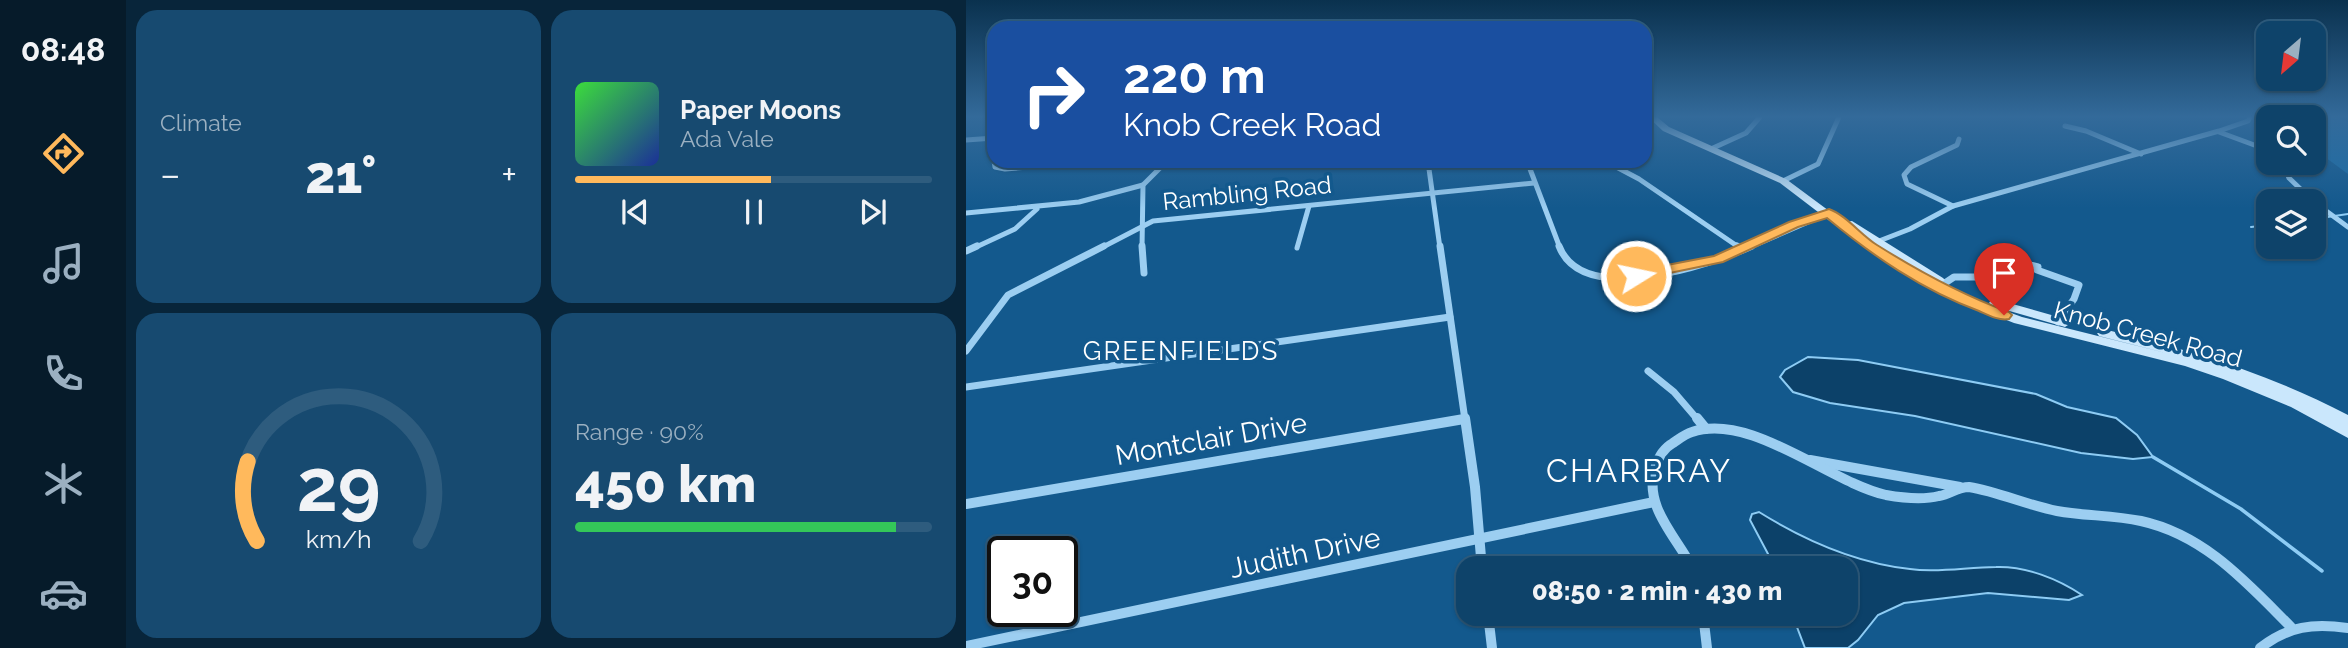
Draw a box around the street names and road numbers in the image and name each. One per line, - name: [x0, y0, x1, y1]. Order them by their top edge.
- street label: Rambling Road: [1161, 170, 1333, 216]
- street label: Knob Creek Road: [2051, 295, 2245, 373]
- street label: Montclair Drive: [1113, 406, 1309, 472]
- street label: Judith Drive: [1227, 521, 1383, 585]

